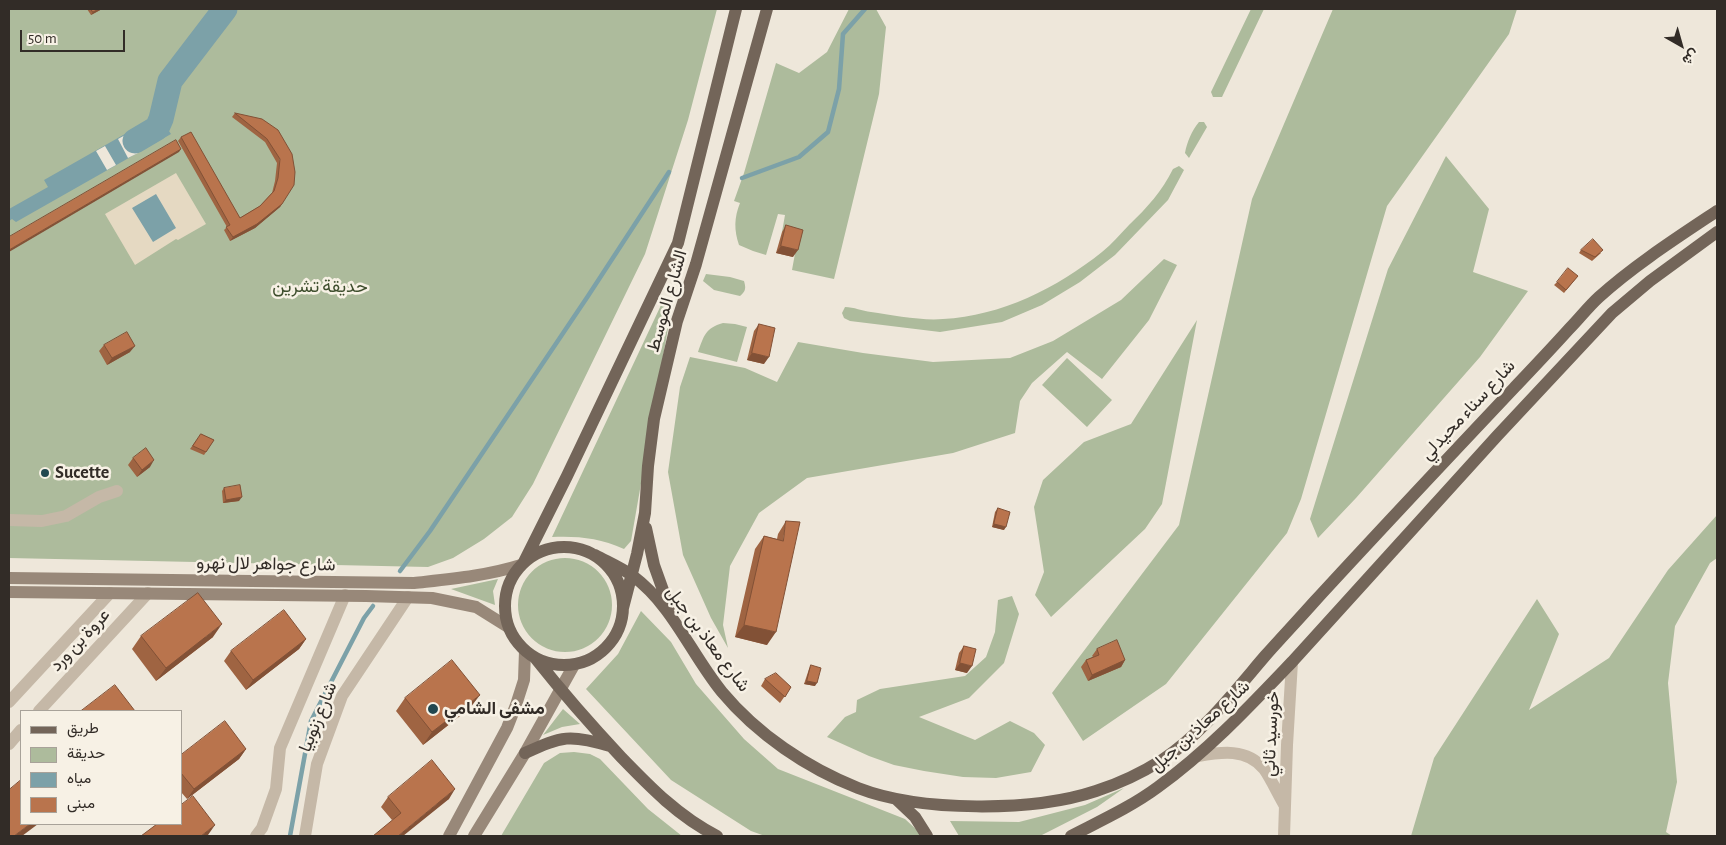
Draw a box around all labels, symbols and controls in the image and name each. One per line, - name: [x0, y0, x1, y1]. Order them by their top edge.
- scale bar: [22, 20, 128, 52]
- north arrow: [1656, 20, 1706, 70]
- text: 50 m: [28, 31, 57, 46]
- text: ش: [1679, 46, 1701, 68]
- street label: الشارع الموسط: [642, 247, 692, 355]
- park label: حديقة تشرين: [272, 276, 368, 298]
- street label: شارع سناء محيدلي: [1416, 355, 1520, 465]
- place label: Sucette: [55, 462, 109, 484]
- marker: Sucette: [39, 467, 51, 479]
- street label: شارع جواهر لال نهرو: [196, 552, 336, 576]
- street label: شارع معاذ بن جبل: [661, 582, 755, 696]
- street label: عروة بن ورد: [45, 604, 115, 676]
- street label: شارع معاذ بن جبل: [1146, 675, 1254, 777]
- street label: شارع زنوبيا: [294, 679, 342, 755]
- street label: خورسيد ثاني: [1258, 691, 1284, 777]
- place label: مشفى الشامي: [444, 698, 545, 720]
- marker: مشفى الشامي: [426, 702, 440, 716]
- legend: [20, 710, 182, 825]
- text: طريق: [67, 721, 99, 736]
- text: حديقة: [67, 746, 105, 761]
- text: مياه: [67, 771, 91, 786]
- text: مبنى: [67, 796, 95, 811]

